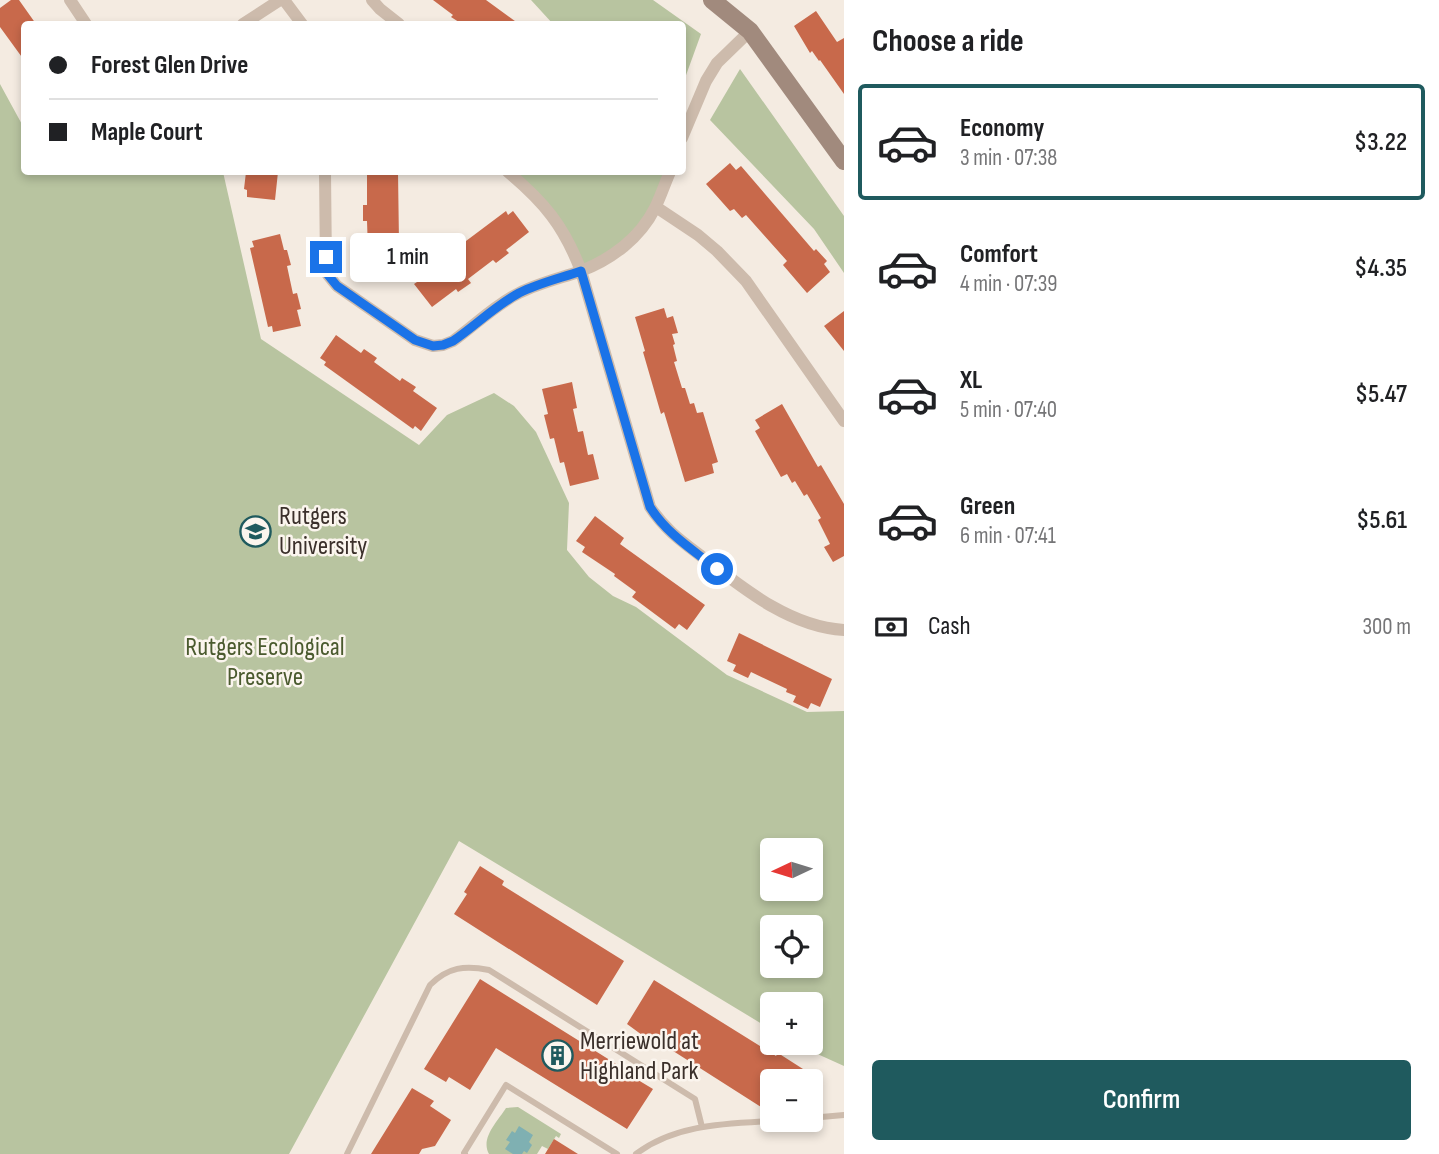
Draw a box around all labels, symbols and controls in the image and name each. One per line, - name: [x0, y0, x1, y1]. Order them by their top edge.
- text: Choose a ride: [872, 22, 1024, 61]
- text: Forest Glen Drive: [91, 50, 248, 81]
- icon: car: [876, 111, 939, 174]
- text: Economy: [960, 113, 1044, 144]
- text: Maple Court: [91, 117, 203, 148]
- text: $3.22: [1354, 127, 1407, 158]
- text: 3 min · 07:38: [960, 144, 1057, 172]
- callout: 1 min: [350, 232, 466, 282]
- icon: car: [876, 237, 939, 300]
- text: Comfort: [960, 239, 1038, 270]
- route end: [310, 241, 342, 273]
- text: 1 min: [387, 243, 429, 271]
- text: $4.35: [1354, 253, 1407, 284]
- text: 4 min · 07:39: [960, 270, 1057, 298]
- icon: car: [876, 363, 939, 426]
- text: XL: [960, 365, 982, 396]
- text: $5.47: [1355, 379, 1407, 410]
- text: 5 min · 07:40: [960, 396, 1057, 424]
- icon: car: [876, 489, 939, 552]
- text: Green: [960, 491, 1015, 522]
- place label: Rutgers University: [279, 501, 367, 562]
- text: $5.61: [1356, 505, 1407, 536]
- school or university icon: Rutgers University: [239, 514, 273, 548]
- text: 6 min · 07:41: [960, 522, 1056, 550]
- route start: [701, 553, 733, 585]
- icon: cash: [872, 608, 910, 646]
- text: Cash: [928, 611, 971, 642]
- text: 300 m: [1362, 613, 1411, 641]
- park label: Rutgers Ecological Preserve: [185, 632, 345, 693]
- north arrow: [760, 838, 822, 901]
- map controls: [760, 838, 823, 1132]
- button: locate: [760, 915, 823, 978]
- button: +: [760, 992, 823, 1055]
- place label: Merriewold at Highland Park: [580, 1026, 699, 1087]
- building icon: Merriewold at Highland Park: [540, 1039, 574, 1073]
- button: Confirm: [872, 1060, 1411, 1140]
- button: −: [760, 1069, 823, 1132]

